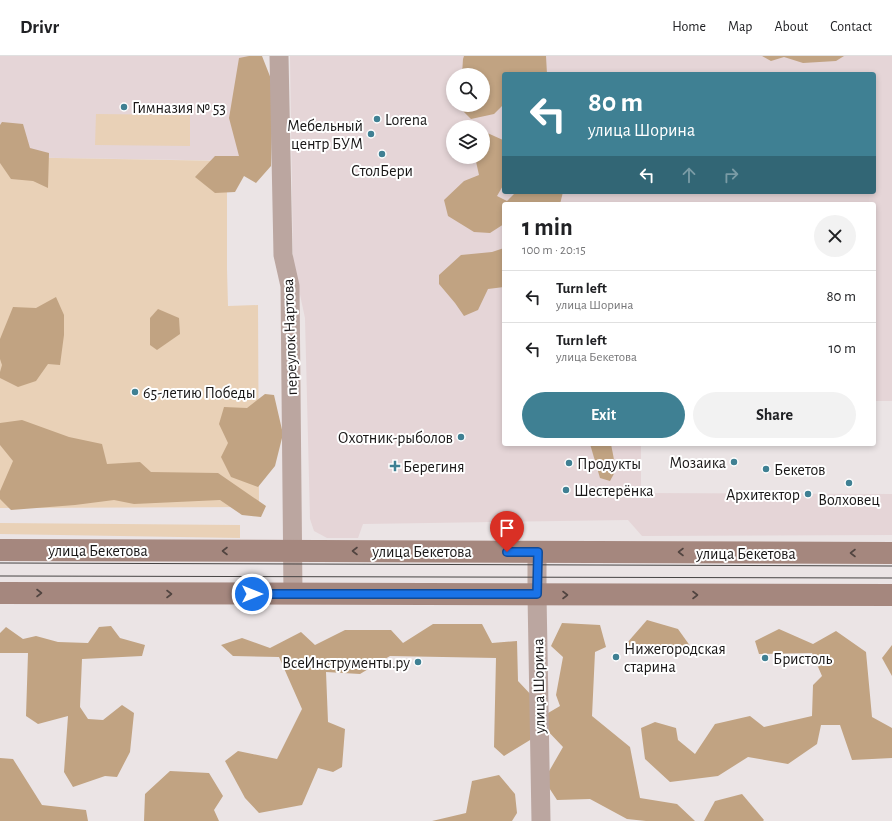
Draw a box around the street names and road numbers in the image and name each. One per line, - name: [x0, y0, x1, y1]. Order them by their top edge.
- street label: переулок Нартова: [280, 278, 301, 396]
- street label: улица Бекетова: [47, 543, 148, 560]
- street label: улица Бекетова: [371, 544, 472, 561]
- street label: улица Бекетова: [695, 546, 796, 563]
- street label: улица Шорина: [530, 638, 549, 735]

